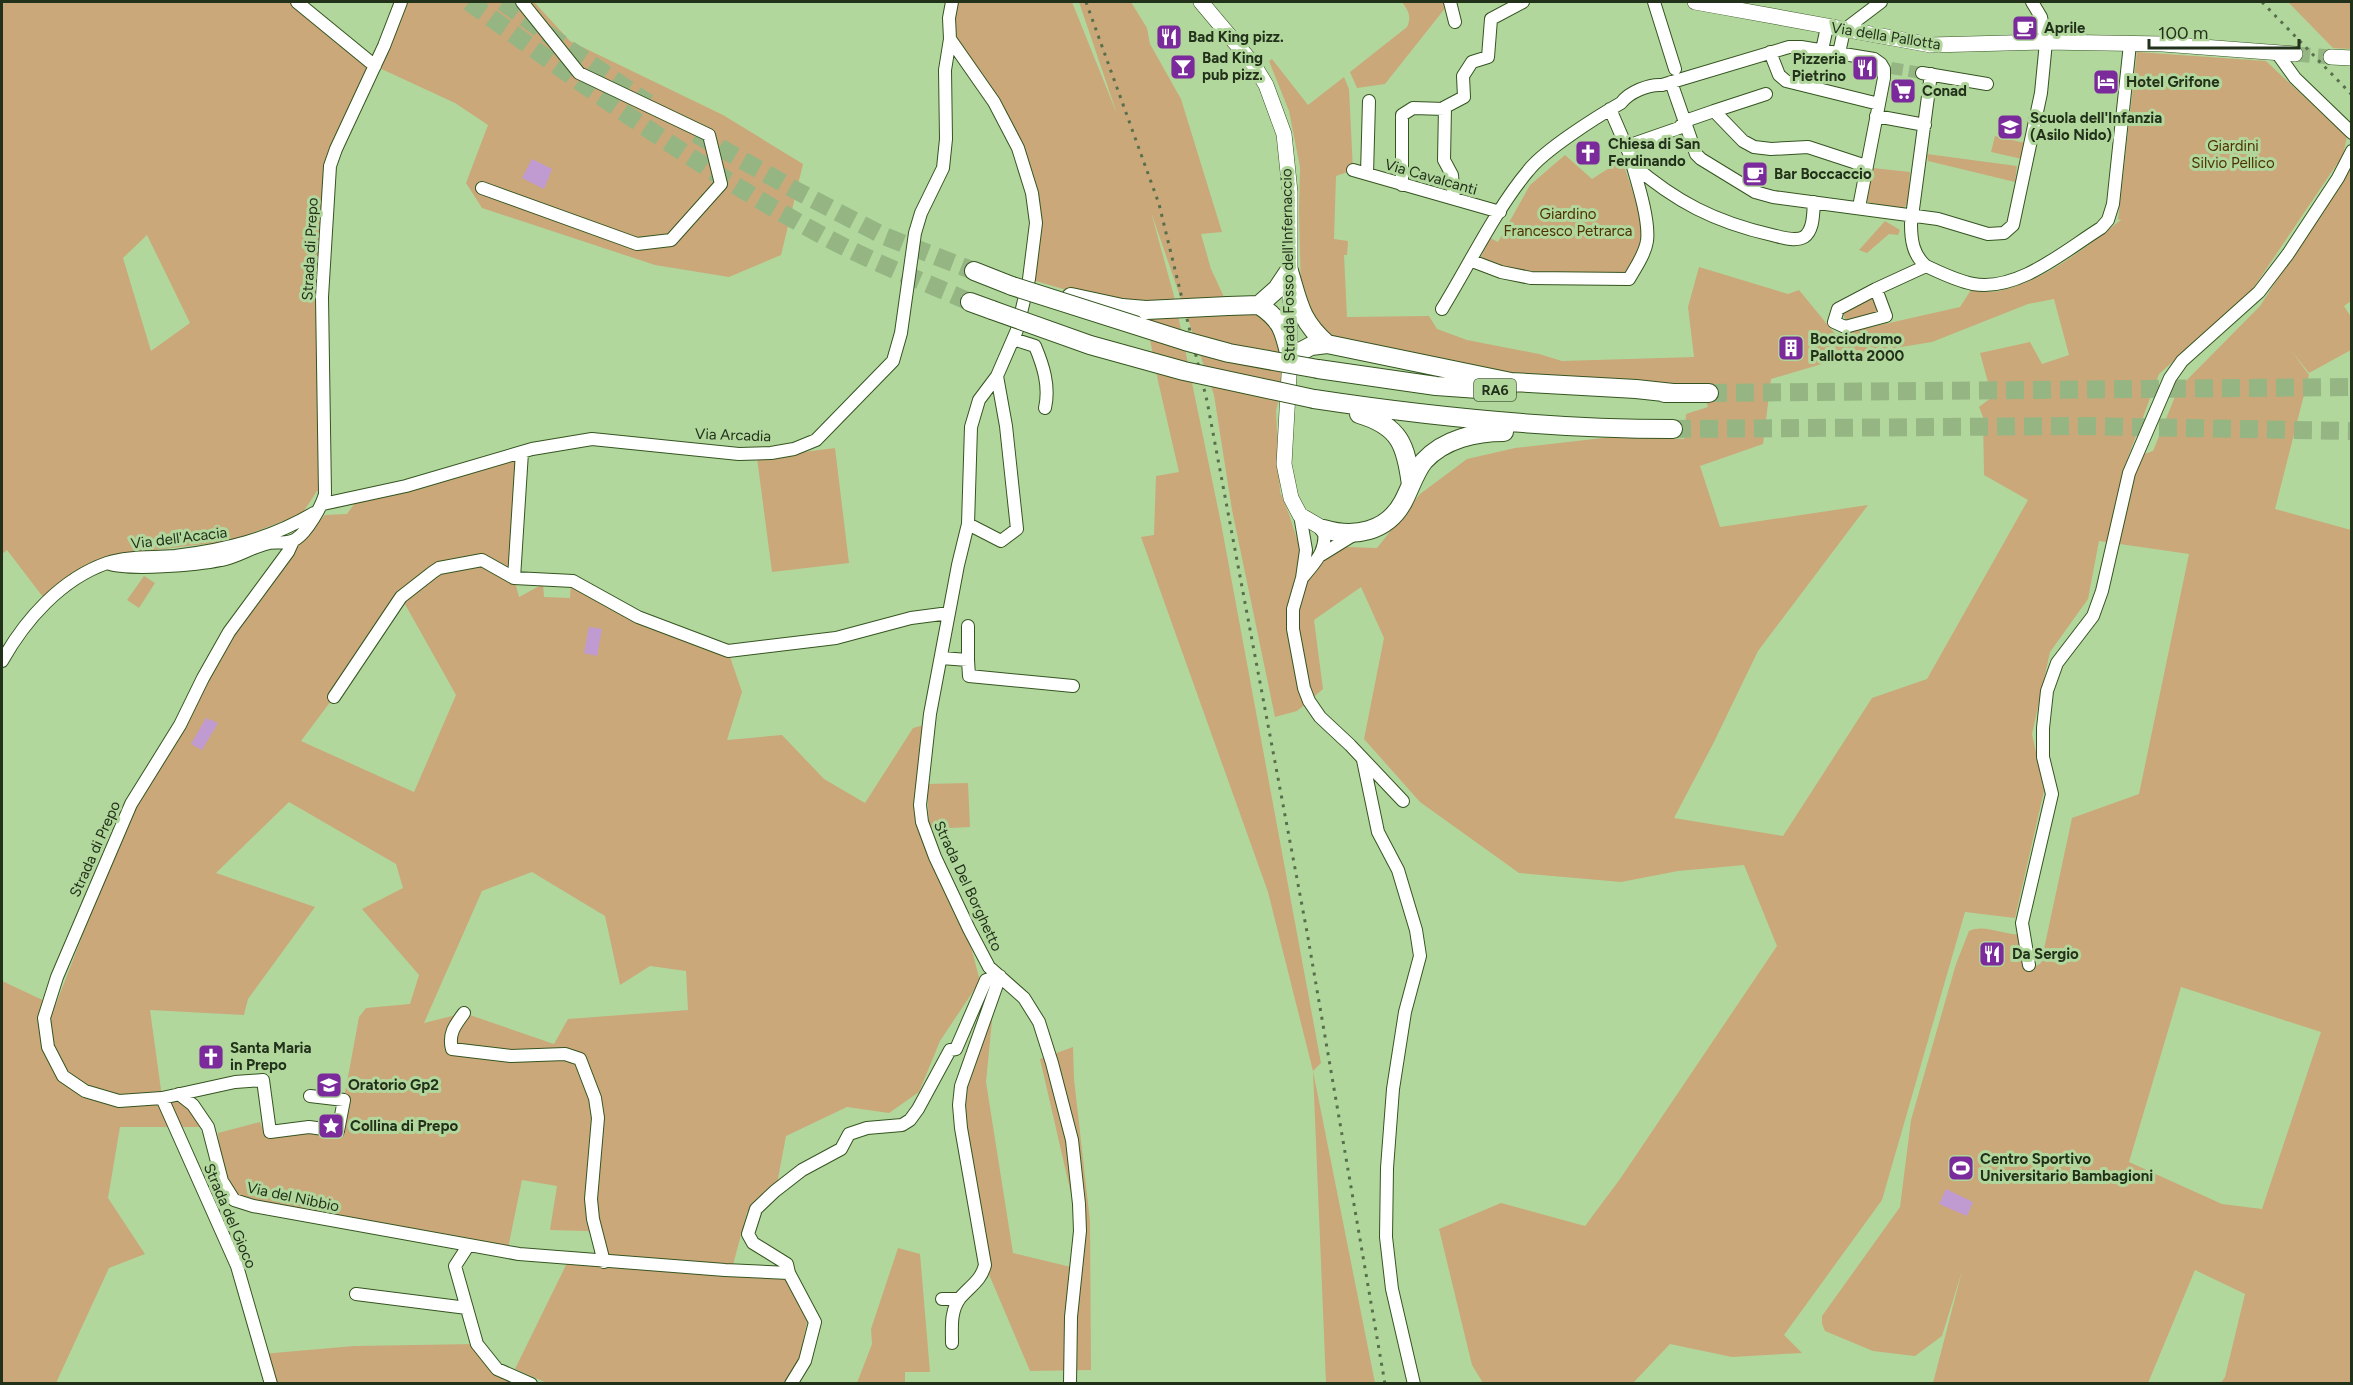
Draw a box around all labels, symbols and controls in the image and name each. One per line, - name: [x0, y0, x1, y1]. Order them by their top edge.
- scale bar: [2149, 12, 2299, 50]
- cafe icon: Aprile: [2010, 13, 2040, 43]
- street label: Via della Pallotta: [1830, 18, 1942, 54]
- place label: Aprile: [2044, 19, 2086, 37]
- restaurant icon: Bad King pizz.: [1154, 22, 1184, 52]
- text: 100 m: [2158, 22, 2208, 44]
- place label: Bad King pizz.: [1188, 28, 1284, 46]
- place label: Bad King pub pizz.: [1202, 49, 1263, 84]
- place label: Pizzeria Pietrino: [1792, 50, 1846, 85]
- bar icon: Bad King pub pizz.: [1168, 52, 1198, 82]
- restaurant icon: Pizzeria Pietrino: [1850, 53, 1880, 83]
- hotel icon: Hotel Grifone: [2091, 67, 2121, 97]
- place label: Hotel Grifone: [2126, 73, 2220, 91]
- supermarket icon: Conad: [1888, 76, 1918, 106]
- place label: Conad: [1922, 82, 1967, 100]
- place label: Scuola dell'Infanzia (Asilo Nido): [2030, 109, 2162, 144]
- school or university icon: Scuola dell'Infanzia (Asilo Nido): [1995, 112, 2025, 142]
- place label: Chiesa di San Ferdinando: [1608, 135, 1700, 170]
- park label: Giardini Silvio Pellico: [2191, 137, 2275, 172]
- church icon: Chiesa di San Ferdinando: [1573, 138, 1603, 168]
- street label: Via Cavalcanti: [1383, 155, 1479, 199]
- cafe icon: Bar Boccaccio: [1740, 159, 1770, 189]
- place label: Bar Boccaccio: [1774, 165, 1872, 183]
- street label: Strada Fosso dell'Infernaccio: [1277, 168, 1299, 362]
- street label: Strada di Prepo: [298, 197, 322, 301]
- park label: Giardino Francesco Petrarca: [1504, 205, 1632, 240]
- place label: Bocciodromo Pallotta 2000: [1810, 330, 1905, 365]
- building icon: Bocciodromo Pallotta 2000: [1776, 333, 1806, 363]
- road number: RA6: [1474, 379, 1516, 401]
- street label: Via Arcadia: [695, 425, 771, 445]
- street label: Via dell'Acacia: [130, 523, 228, 553]
- street label: Strada di Prepo: [66, 798, 124, 900]
- street label: Strada Del Borghetto: [930, 818, 1006, 954]
- restaurant icon: Da Sergio: [1977, 939, 2007, 969]
- place label: Da Sergio: [2012, 945, 2079, 963]
- place label: Santa Maria in Prepo: [230, 1039, 312, 1074]
- church icon: Santa Maria in Prepo: [196, 1042, 226, 1072]
- school or university icon: Oratorio Gp2: [314, 1070, 344, 1100]
- place label: Oratorio Gp2: [348, 1076, 439, 1094]
- place icon: Collina di Prepo: [316, 1111, 346, 1141]
- place label: Collina di Prepo: [350, 1117, 458, 1135]
- place label: Centro Sportivo Universitario Bambagioni: [1980, 1150, 2153, 1185]
- sports icon: Centro Sportivo Universitario Bambagioni: [1946, 1153, 1976, 1183]
- street label: Strada del Gioco: [200, 1161, 260, 1271]
- street label: Via del Nibbio: [245, 1178, 341, 1216]

